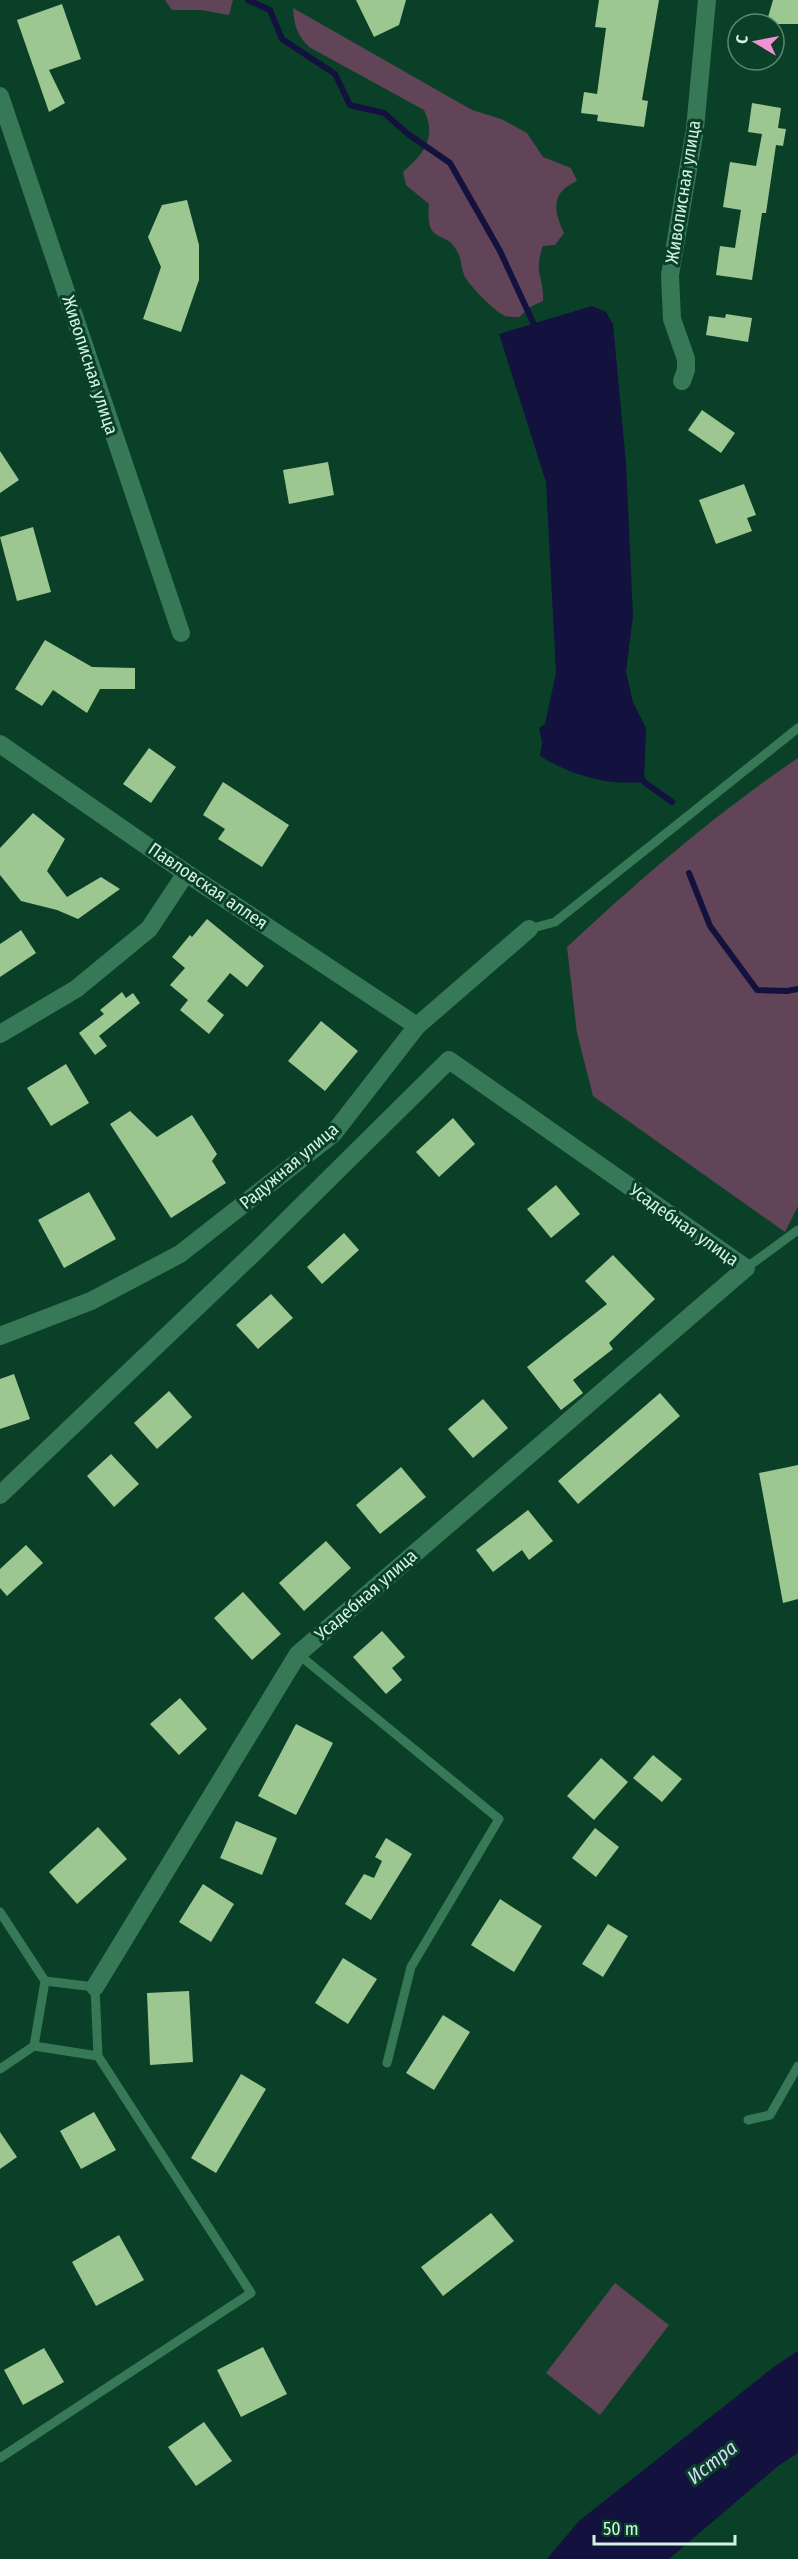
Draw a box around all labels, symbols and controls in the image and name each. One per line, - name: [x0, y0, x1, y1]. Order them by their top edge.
- north arrow: [726, 12, 786, 72]
- text: С: [732, 33, 752, 45]
- street label: Живописная улица: [661, 118, 705, 265]
- street label: Живописная улица: [57, 293, 123, 438]
- street label: Павловская аллея: [144, 838, 272, 934]
- street label: Радужная улица: [235, 1118, 343, 1214]
- street label: Усадебная улица: [624, 1179, 743, 1271]
- street label: Усадебная улица: [310, 1544, 422, 1646]
- water label: Истра: [682, 2435, 742, 2489]
- scale bar: [594, 2508, 735, 2546]
- text: 50 m: [603, 2518, 639, 2540]

